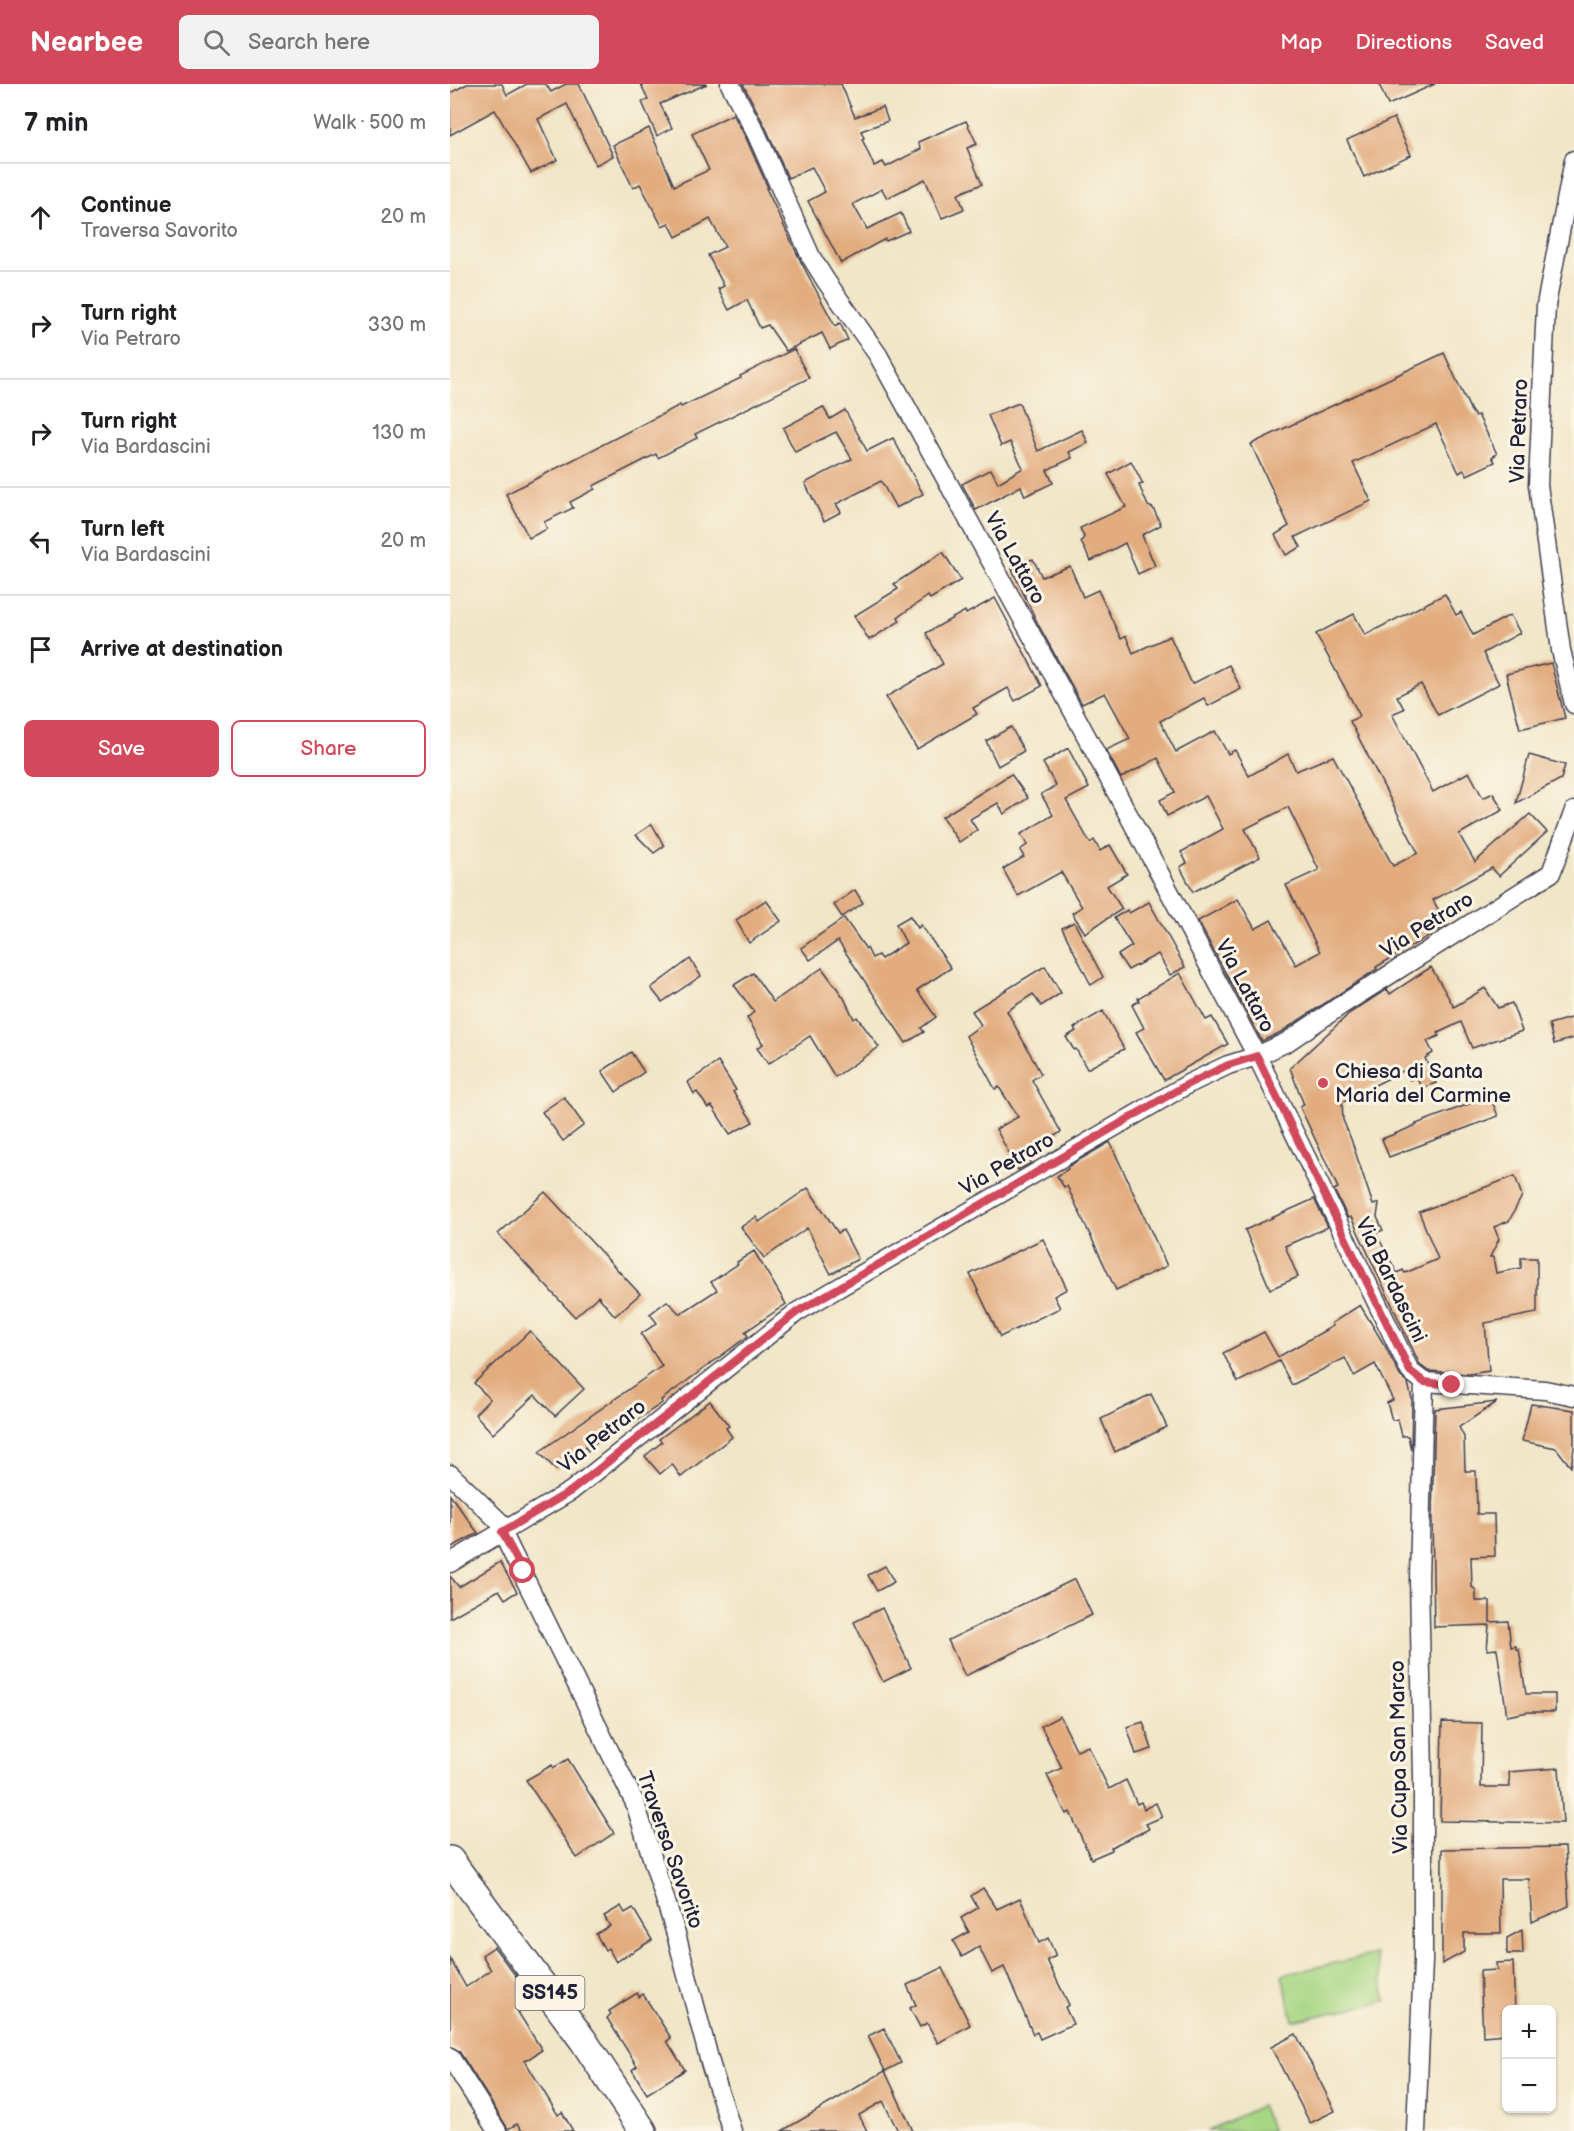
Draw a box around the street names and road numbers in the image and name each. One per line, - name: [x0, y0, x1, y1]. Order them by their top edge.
- street label: Via Petraro: [1505, 378, 1533, 484]
- street label: Via Lattaro: [979, 507, 1051, 609]
- street label: Via Petraro: [1376, 887, 1478, 963]
- street label: Via Lattaro: [1210, 935, 1280, 1037]
- street label: Via Petraro: [955, 1127, 1059, 1201]
- street label: Via Bardascini: [1350, 1213, 1432, 1347]
- street label: Via Petraro: [553, 1394, 651, 1478]
- street label: Via Cupa San Marco: [1385, 1660, 1413, 1854]
- street label: Traversa Savorito: [631, 1768, 709, 1932]
- road number: SS145: [516, 1976, 584, 2010]

